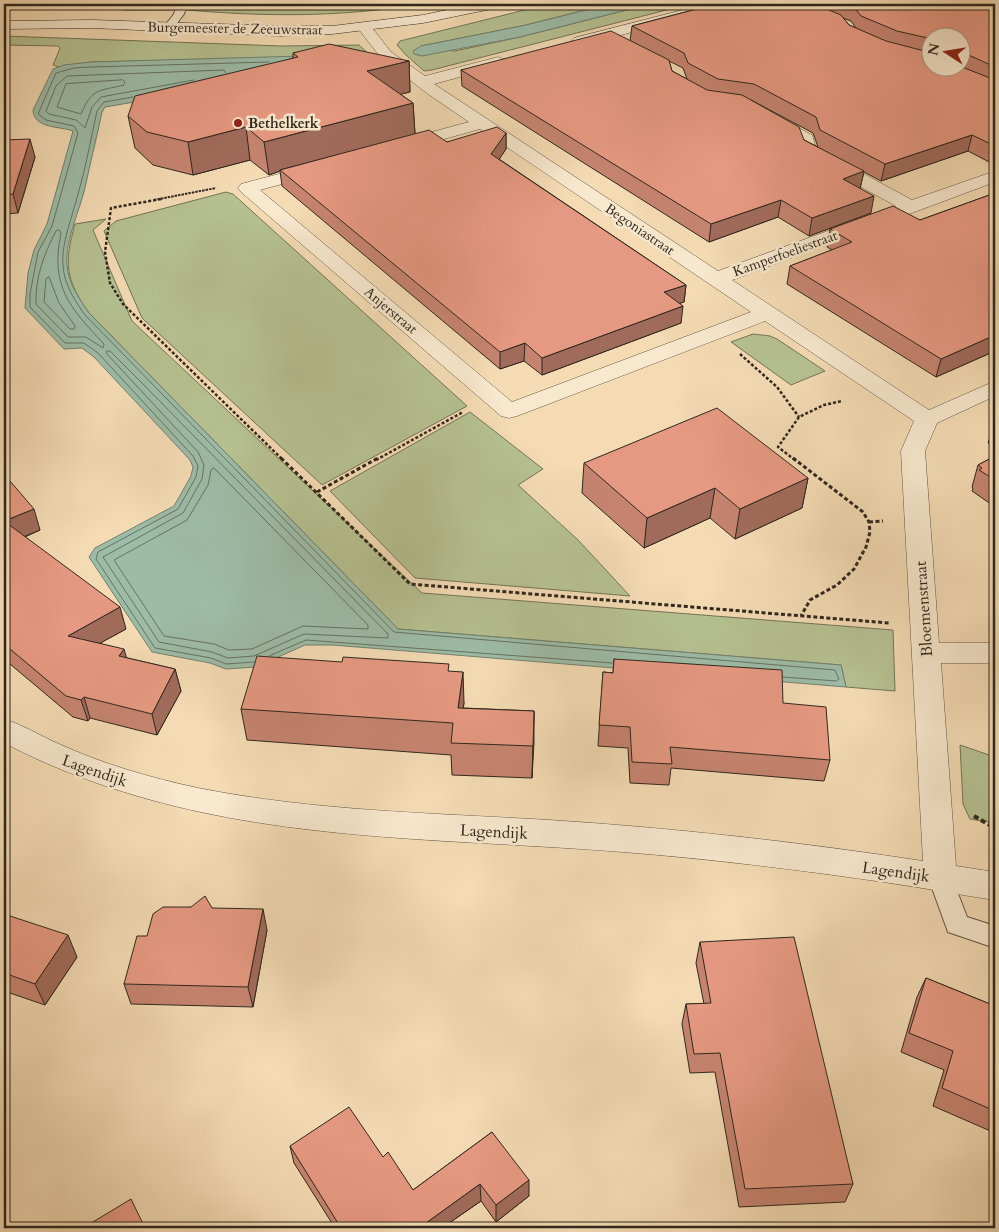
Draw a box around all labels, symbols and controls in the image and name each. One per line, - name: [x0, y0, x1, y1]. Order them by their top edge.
- street label: Burgemeester de Zeeuwstraat: [147, 17, 323, 40]
- north arrow: [922, 28, 972, 78]
- text: N: [923, 41, 944, 57]
- place label: Bethelkerk: [248, 114, 319, 133]
- marker: Bethelkerk: [232, 117, 244, 129]
- street label: Begoniastraat: [601, 199, 679, 260]
- street label: Kamperfoeliestraat: [730, 226, 841, 281]
- street label: Anjerstraat: [360, 283, 422, 339]
- street label: Bloemenstraat: [910, 560, 938, 658]
- street label: Lagendijk: [59, 749, 131, 793]
- street label: Lagendijk: [459, 819, 529, 845]
- street label: Lagendijk: [861, 856, 931, 888]

